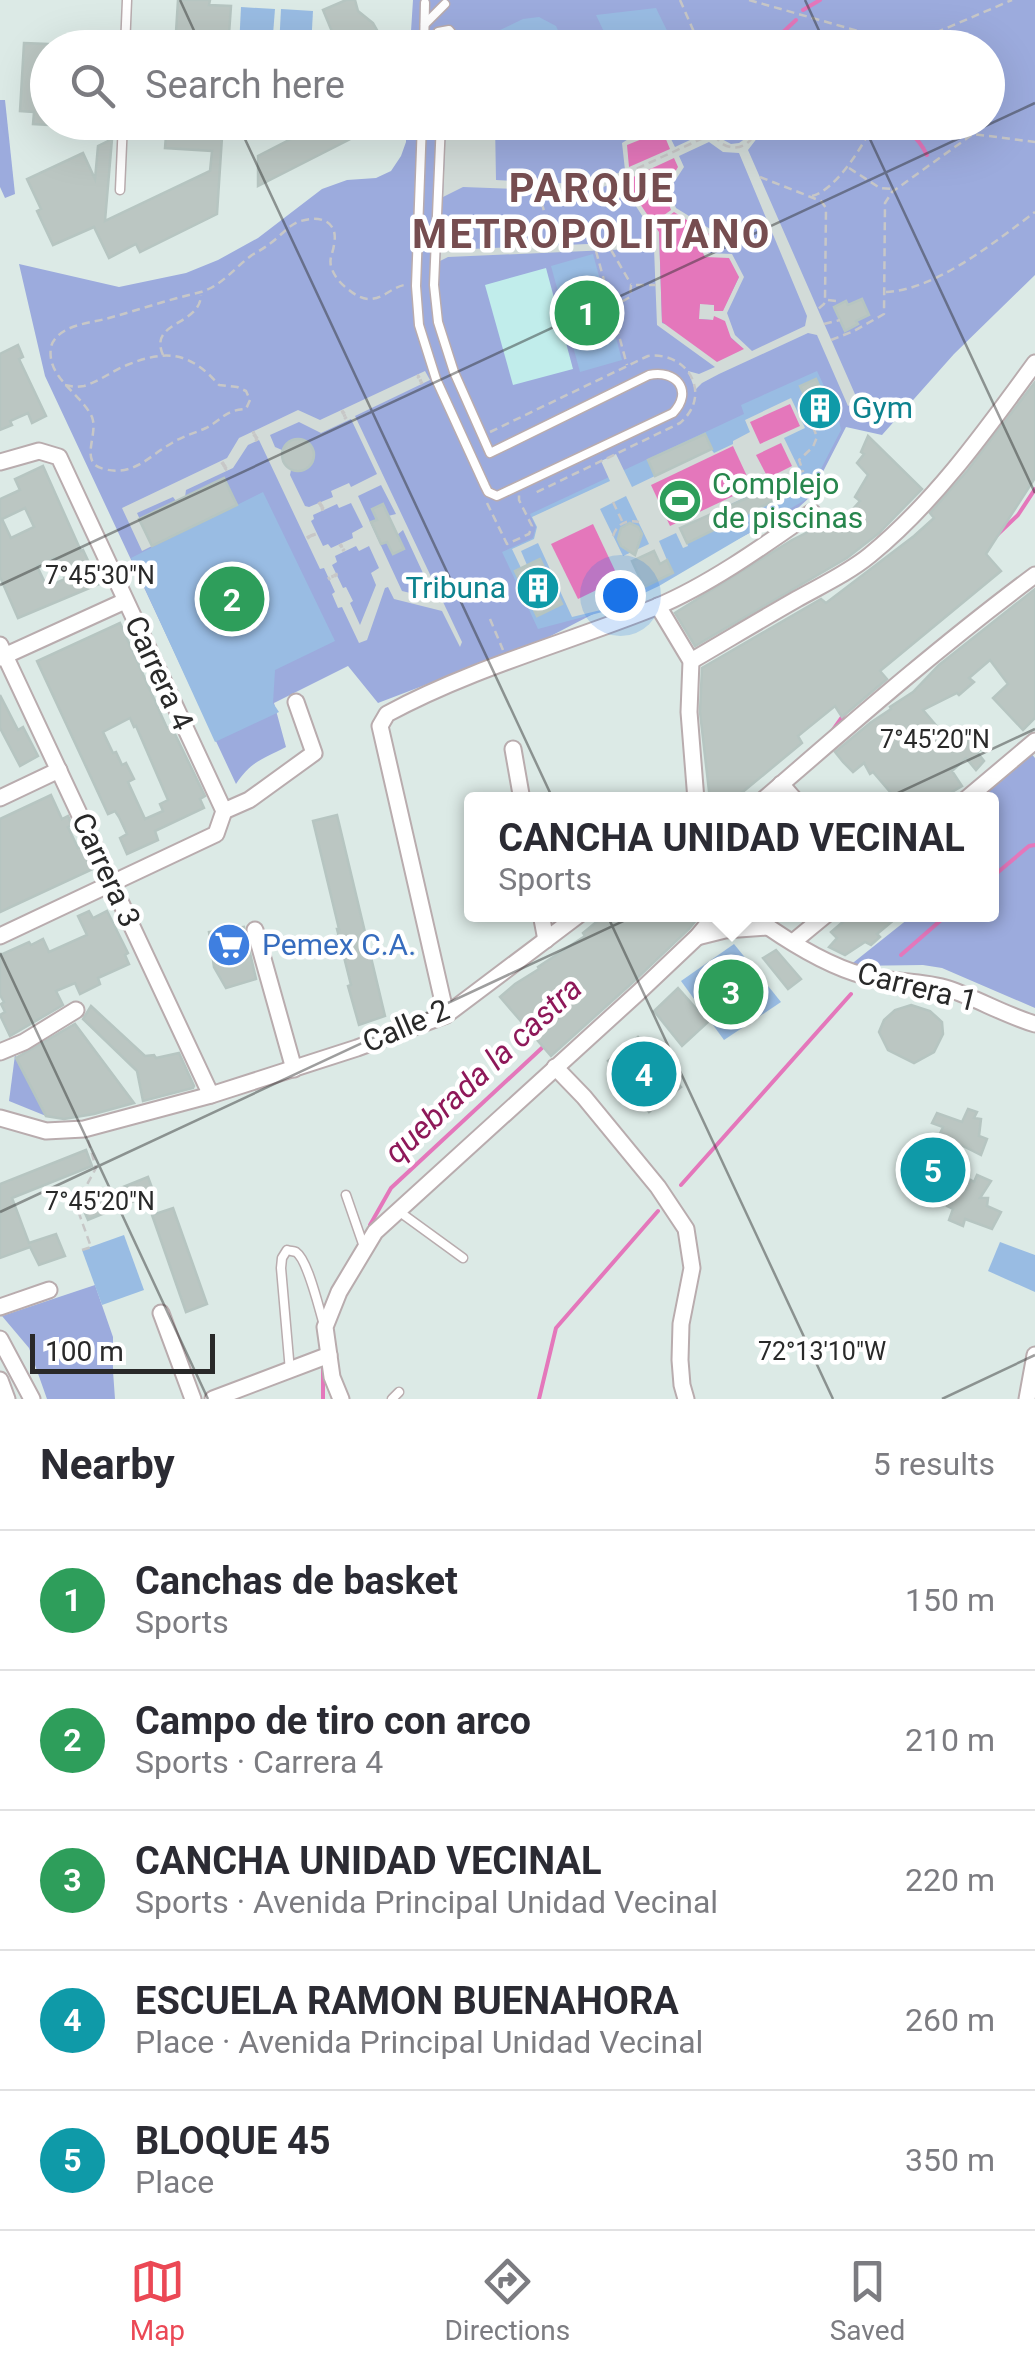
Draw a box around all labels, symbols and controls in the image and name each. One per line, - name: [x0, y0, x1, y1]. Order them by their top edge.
- search box: [30, 30, 1005, 140]
- icon: search: [65, 58, 120, 113]
- text: Search here: [145, 63, 345, 107]
- district label: PARQUE METROPOLITANO: [412, 165, 772, 258]
- pin: 1: [554, 276, 620, 350]
- building icon: Gym: [797, 385, 843, 431]
- place label: Gym: [852, 390, 913, 425]
- place label: Complejo de piscinas: [712, 466, 863, 535]
- sports icon: Complejo de piscinas: [657, 478, 703, 524]
- text: 7°45'30"N: [45, 561, 155, 590]
- pin: 2: [200, 562, 264, 636]
- building icon: Tribuna: [515, 565, 561, 611]
- place label: Tribuna: [405, 570, 506, 605]
- your location: [595, 570, 646, 621]
- street label: Carrera 4: [118, 610, 201, 736]
- text: 7°45'20"N: [880, 725, 990, 754]
- popup: [464, 792, 999, 922]
- street label: Carrera 3: [65, 807, 148, 932]
- text: CANCHA UNIDAD VECINAL: [498, 816, 965, 860]
- text: Sports: [498, 860, 592, 898]
- supermarket icon: Pemex C.A.: [206, 922, 252, 968]
- place label: Pemex C.A.: [262, 927, 416, 962]
- pin: 3: [698, 954, 764, 1030]
- street label: Carrera 1: [854, 955, 981, 1018]
- water label: quebrada la castra: [376, 969, 590, 1171]
- street label: Calle 2: [357, 992, 454, 1059]
- pin: 4: [612, 1036, 676, 1112]
- pin: 5: [900, 1132, 966, 1208]
- text: 7°45'20"N: [45, 1187, 155, 1216]
- scale bar: [30, 1329, 215, 1374]
- text: 100 m: [45, 1335, 124, 1368]
- text: 72°13'10"W: [758, 1337, 886, 1366]
- text: Nearby: [40, 1440, 175, 1489]
- text: 5 results: [873, 1445, 995, 1483]
- text: Canchas de basket: [135, 1559, 458, 1603]
- text: 1: [63, 1581, 82, 1619]
- text: 150 m: [905, 1581, 995, 1619]
- text: Sports: [135, 1603, 229, 1641]
- text: Campo de tiro con arco: [135, 1699, 531, 1743]
- text: 2: [63, 1721, 82, 1759]
- text: 210 m: [905, 1721, 995, 1759]
- text: Sports · Carrera 4: [135, 1743, 383, 1781]
- text: CANCHA UNIDAD VECINAL: [135, 1839, 602, 1883]
- text: 3: [63, 1861, 82, 1899]
- text: 220 m: [905, 1861, 995, 1899]
- text: Sports · Avenida Principal Unidad Vecinal: [135, 1883, 718, 1921]
- text: ESCUELA RAMON BUENAHORA: [135, 1979, 679, 2023]
- text: 4: [63, 2001, 82, 2039]
- text: 260 m: [905, 2001, 995, 2039]
- text: Place · Avenida Principal Unidad Vecinal: [135, 2023, 703, 2061]
- text: BLOQUE 45: [135, 2119, 331, 2163]
- text: 5: [63, 2141, 82, 2179]
- text: 350 m: [905, 2141, 995, 2179]
- text: Place: [135, 2163, 214, 2201]
- tab: Map: [130, 2254, 185, 2347]
- tab: Directions: [444, 2254, 570, 2347]
- tab: Saved: [830, 2254, 905, 2347]

